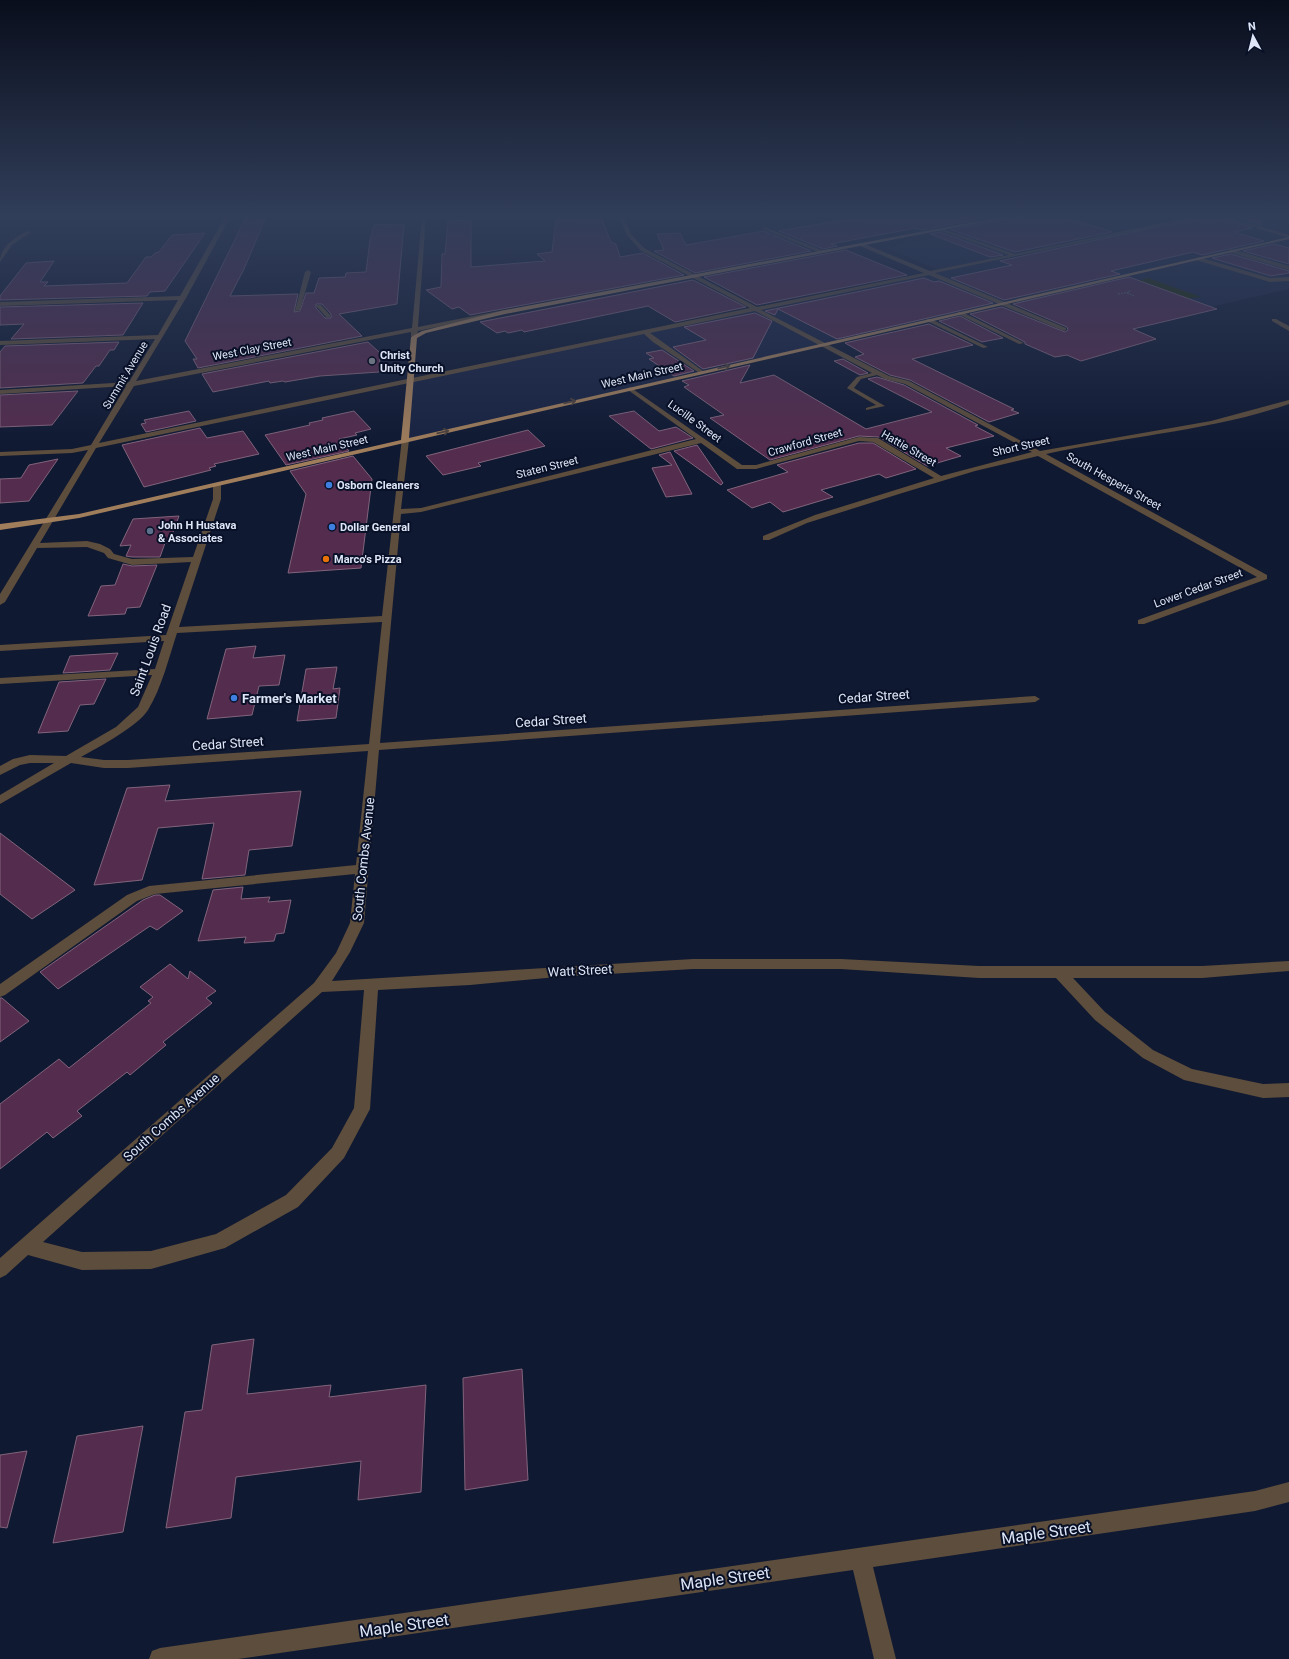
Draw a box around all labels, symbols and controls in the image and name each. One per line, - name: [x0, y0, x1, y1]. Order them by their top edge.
- north arrow: [1233, 16, 1273, 56]
- text: N: [1247, 20, 1257, 33]
- street label: West Clay Street: [212, 335, 293, 364]
- street label: Summit Avenue: [100, 339, 151, 412]
- place label: Christ Unity Church: [380, 349, 444, 375]
- marker: Christ Unity Church: [367, 356, 377, 366]
- street label: West Main Street: [600, 360, 685, 391]
- one-way arrow: [717, 363, 730, 370]
- one-way arrow: [563, 398, 576, 406]
- street label: Lucille Street: [665, 398, 724, 445]
- street label: Crawford Street: [767, 426, 844, 459]
- one-way arrow: [437, 427, 450, 435]
- street label: Hattie Street: [879, 427, 939, 470]
- street label: West Main Street: [285, 433, 370, 464]
- street label: Short Street: [991, 434, 1051, 459]
- street label: South Hesperia Street: [1064, 450, 1164, 513]
- street label: Staten Street: [515, 453, 580, 481]
- place label: Osborn Cleaners: [337, 479, 420, 492]
- marker: Osborn Cleaners: [324, 480, 334, 490]
- place label: John H Hustava & Associates: [158, 519, 237, 545]
- place label: Dollar General: [340, 521, 410, 534]
- marker: Dollar General: [327, 522, 337, 532]
- marker: John H Hustava & Associates: [145, 526, 155, 536]
- place label: Marco's Pizza: [334, 553, 402, 566]
- marker: Marco's Pizza: [321, 554, 331, 564]
- street label: Lower Cedar Street: [1152, 566, 1245, 611]
- street label: Saint Louis Road: [127, 602, 174, 698]
- street label: Cedar Street: [838, 687, 910, 706]
- place label: Farmer's Market: [242, 691, 337, 706]
- marker: Farmer's Market: [229, 693, 239, 703]
- street label: Cedar Street: [515, 711, 587, 730]
- street label: Cedar Street: [192, 734, 264, 753]
- street label: South Combs Avenue: [350, 797, 377, 921]
- street label: Watt Street: [547, 961, 613, 980]
- street label: South Combs Avenue: [120, 1070, 222, 1164]
- street label: Maple Street: [1000, 1517, 1092, 1548]
- street label: Maple Street: [679, 1563, 771, 1594]
- street label: Maple Street: [358, 1610, 450, 1641]

